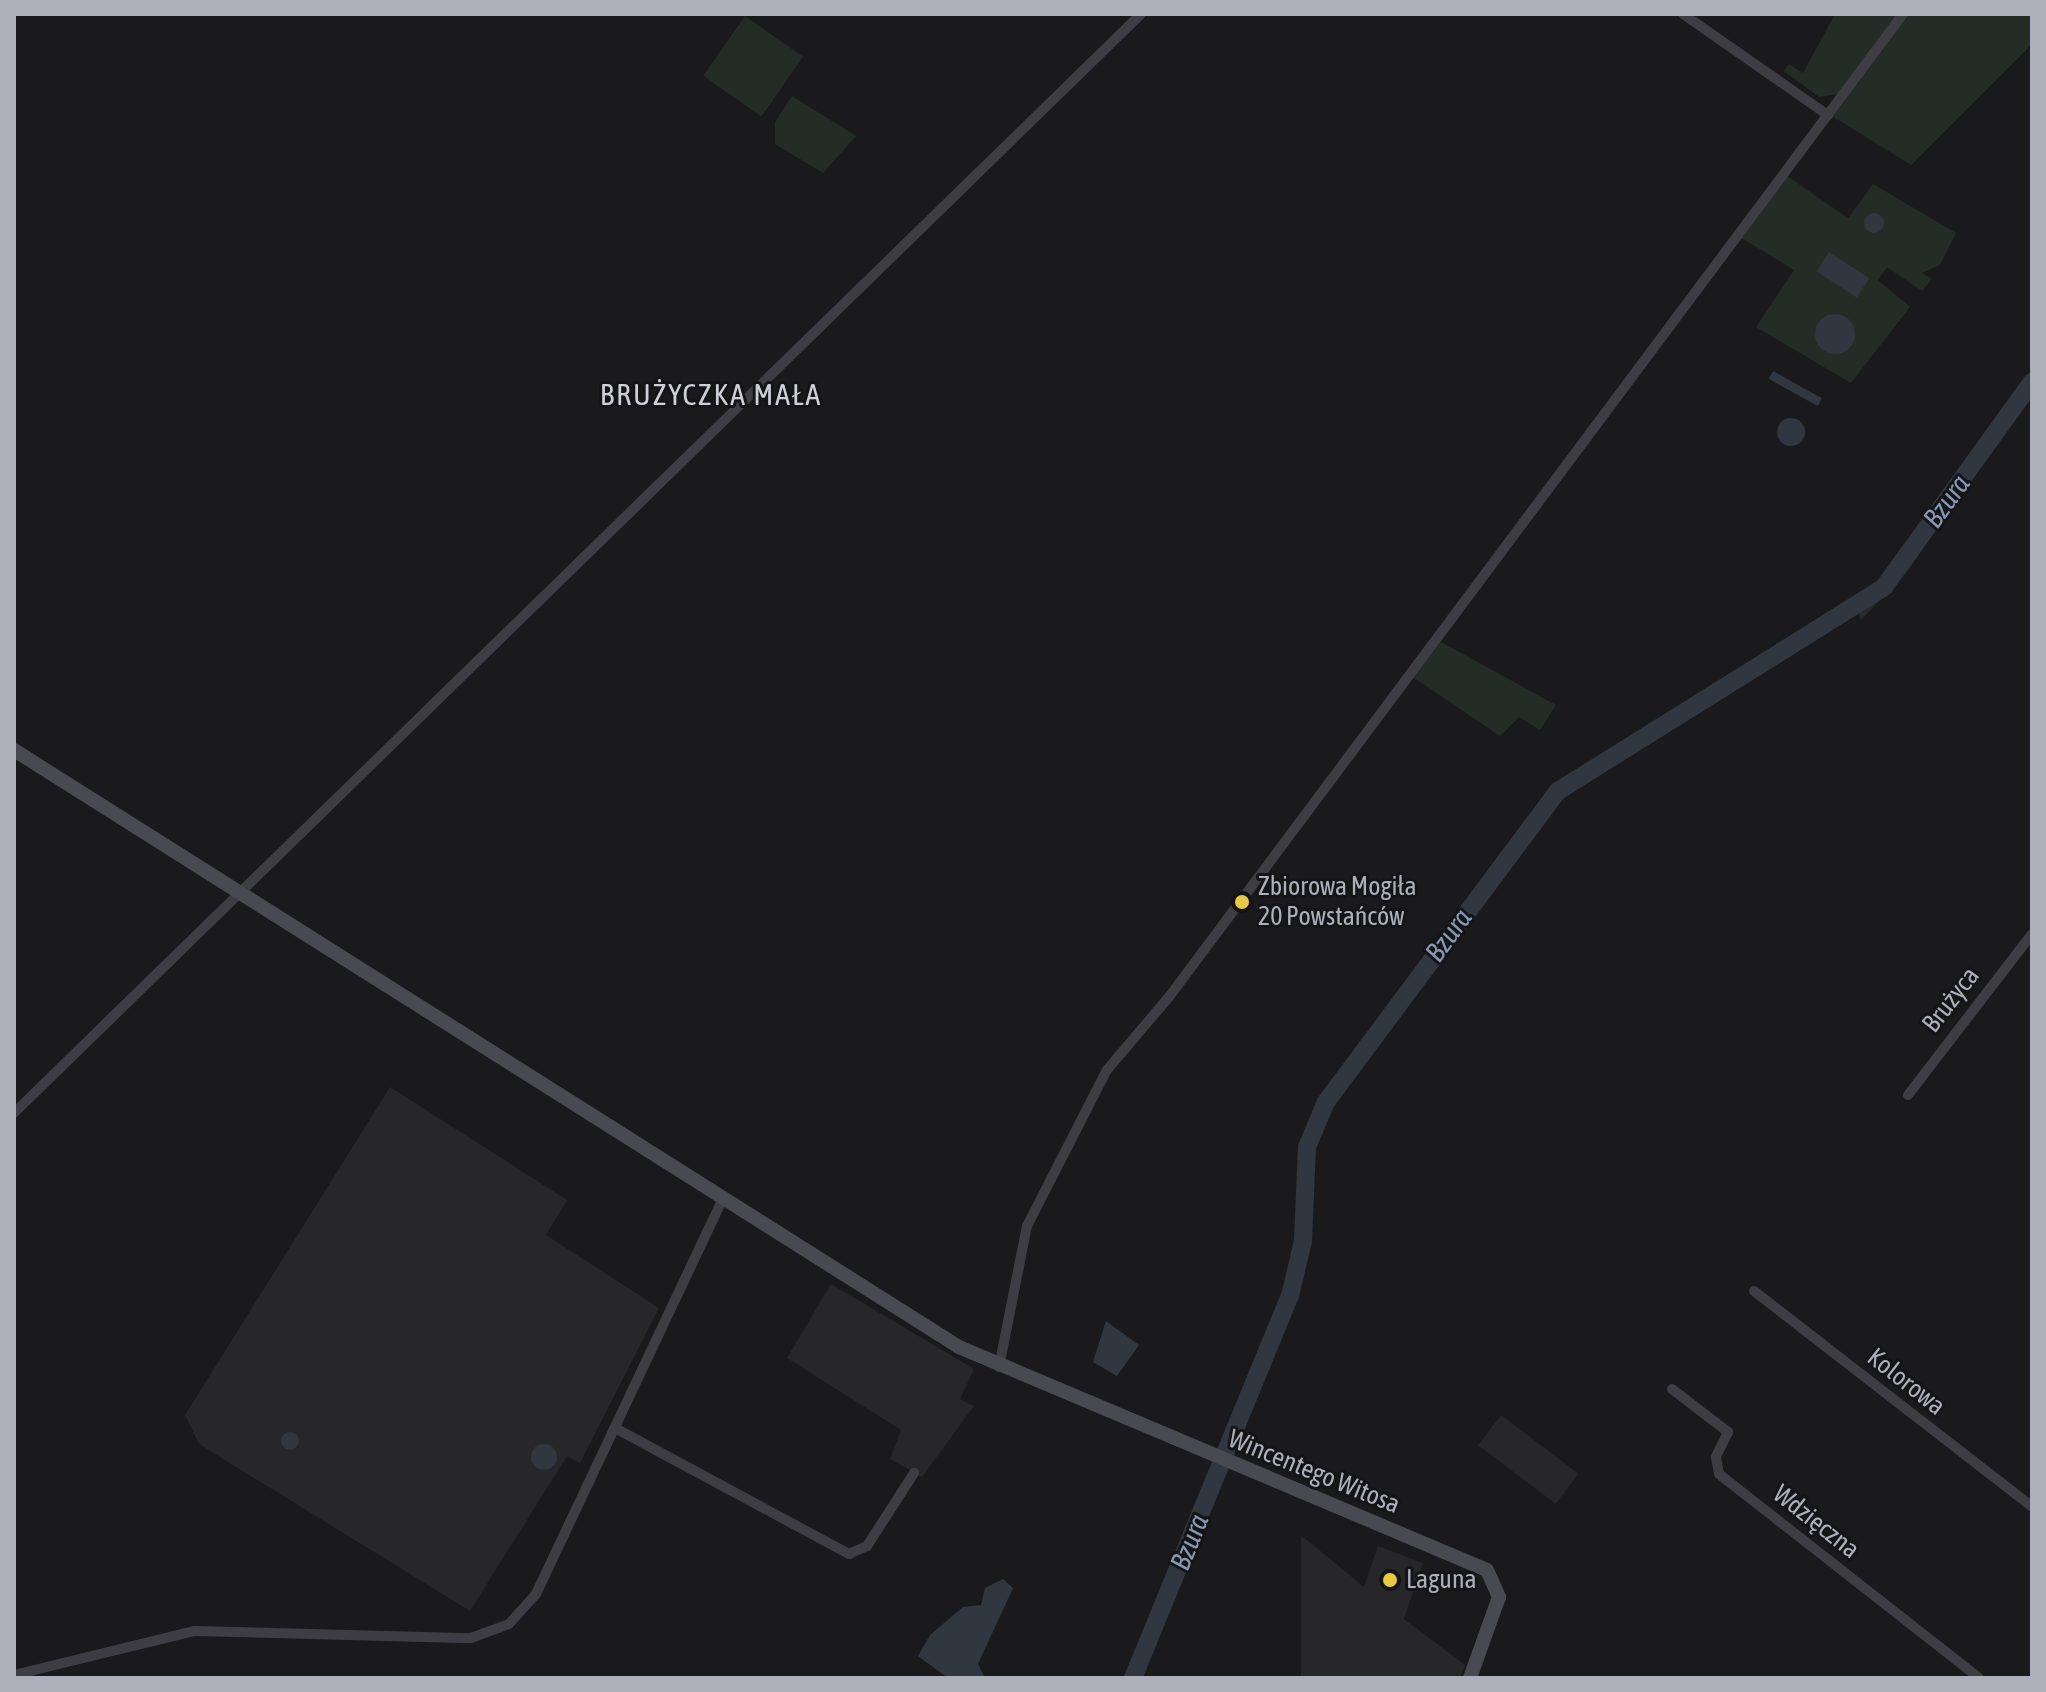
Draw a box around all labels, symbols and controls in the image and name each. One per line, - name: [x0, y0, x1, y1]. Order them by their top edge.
- district label: BRUŻYCZKA MAŁA: [600, 376, 822, 412]
- water label: Bzura: [1916, 468, 1976, 534]
- place label: Zbiorowa Mogiła 20 Powstańców: [1258, 871, 1417, 932]
- marker: Zbiorowa Mogiła 20 Powstańców: [1233, 893, 1251, 911]
- water label: Bzura: [1418, 902, 1478, 968]
- street label: Brużyca: [1916, 961, 1986, 1039]
- street label: Kolorowa: [1861, 1342, 1951, 1422]
- street label: Wincentego Witosa: [1224, 1423, 1404, 1521]
- street label: Wdzięczna: [1767, 1479, 1865, 1565]
- water label: Bzura: [1163, 1509, 1215, 1575]
- place label: Laguna: [1406, 1564, 1477, 1596]
- marker: Laguna: [1381, 1571, 1399, 1589]

